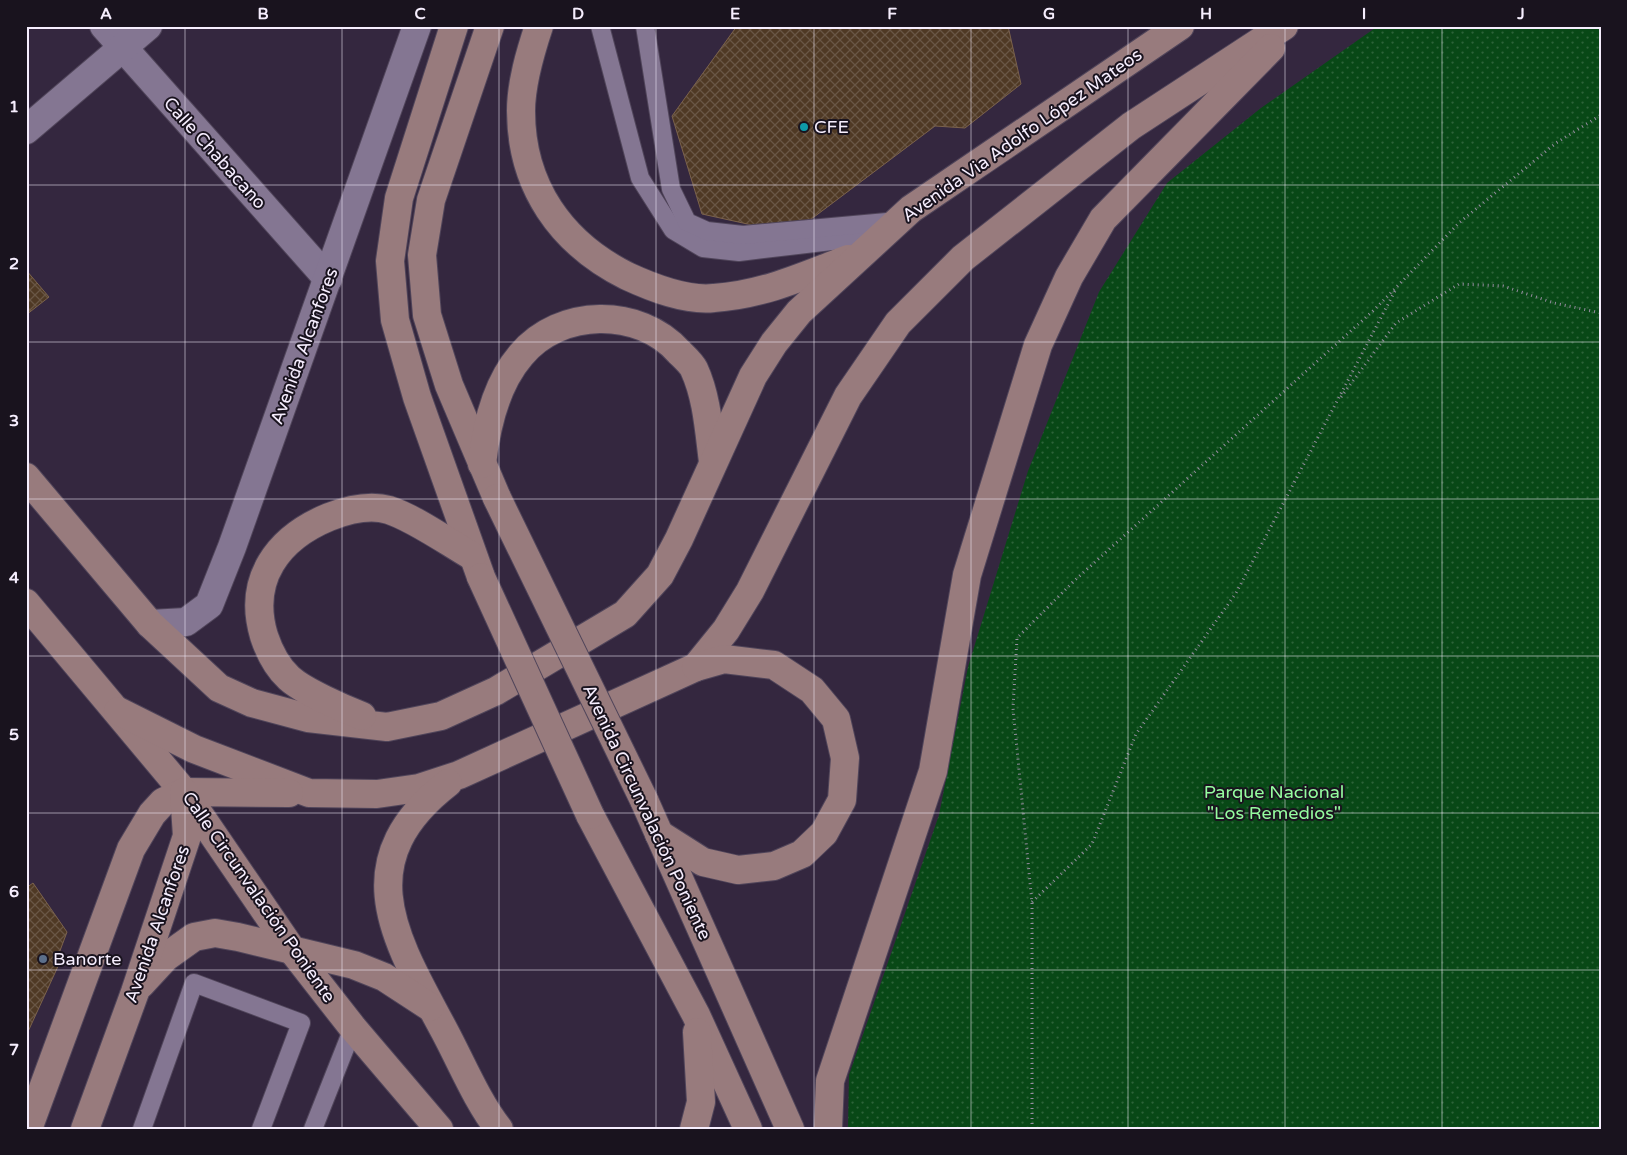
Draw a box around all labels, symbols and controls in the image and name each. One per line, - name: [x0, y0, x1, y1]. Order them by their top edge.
- text: A: [100, 4, 112, 24]
- text: B: [257, 4, 269, 24]
- text: C: [414, 4, 426, 24]
- text: D: [572, 4, 584, 24]
- text: E: [730, 4, 740, 24]
- text: F: [887, 4, 897, 24]
- text: G: [1043, 4, 1055, 24]
- text: H: [1200, 4, 1212, 24]
- text: I: [1362, 4, 1366, 24]
- text: J: [1516, 4, 1525, 24]
- street label: Avenida Via Adolfo López Mateos: [898, 43, 1146, 227]
- street label: Calle Chabacano: [159, 92, 271, 214]
- text: 1: [9, 97, 19, 117]
- place label: CFE: [814, 116, 849, 138]
- marker: CFE: [798, 121, 810, 133]
- text: 2: [9, 254, 19, 274]
- street label: Avenida Alcanfores: [265, 265, 343, 427]
- text: 3: [9, 411, 19, 431]
- text: 4: [9, 568, 19, 588]
- street label: Avenida Circunvalación Poniente: [578, 681, 716, 943]
- text: 5: [9, 725, 19, 745]
- park label: Parque Nacional "Los Remedios": [1204, 781, 1344, 824]
- street label: Calle Circunvalación Poniente: [178, 787, 340, 1007]
- street label: Avenida Alcanfores: [120, 842, 194, 1006]
- text: 6: [9, 882, 19, 902]
- place label: Banorte: [53, 948, 121, 970]
- marker: Banorte: [37, 953, 49, 965]
- text: 7: [9, 1040, 19, 1060]

